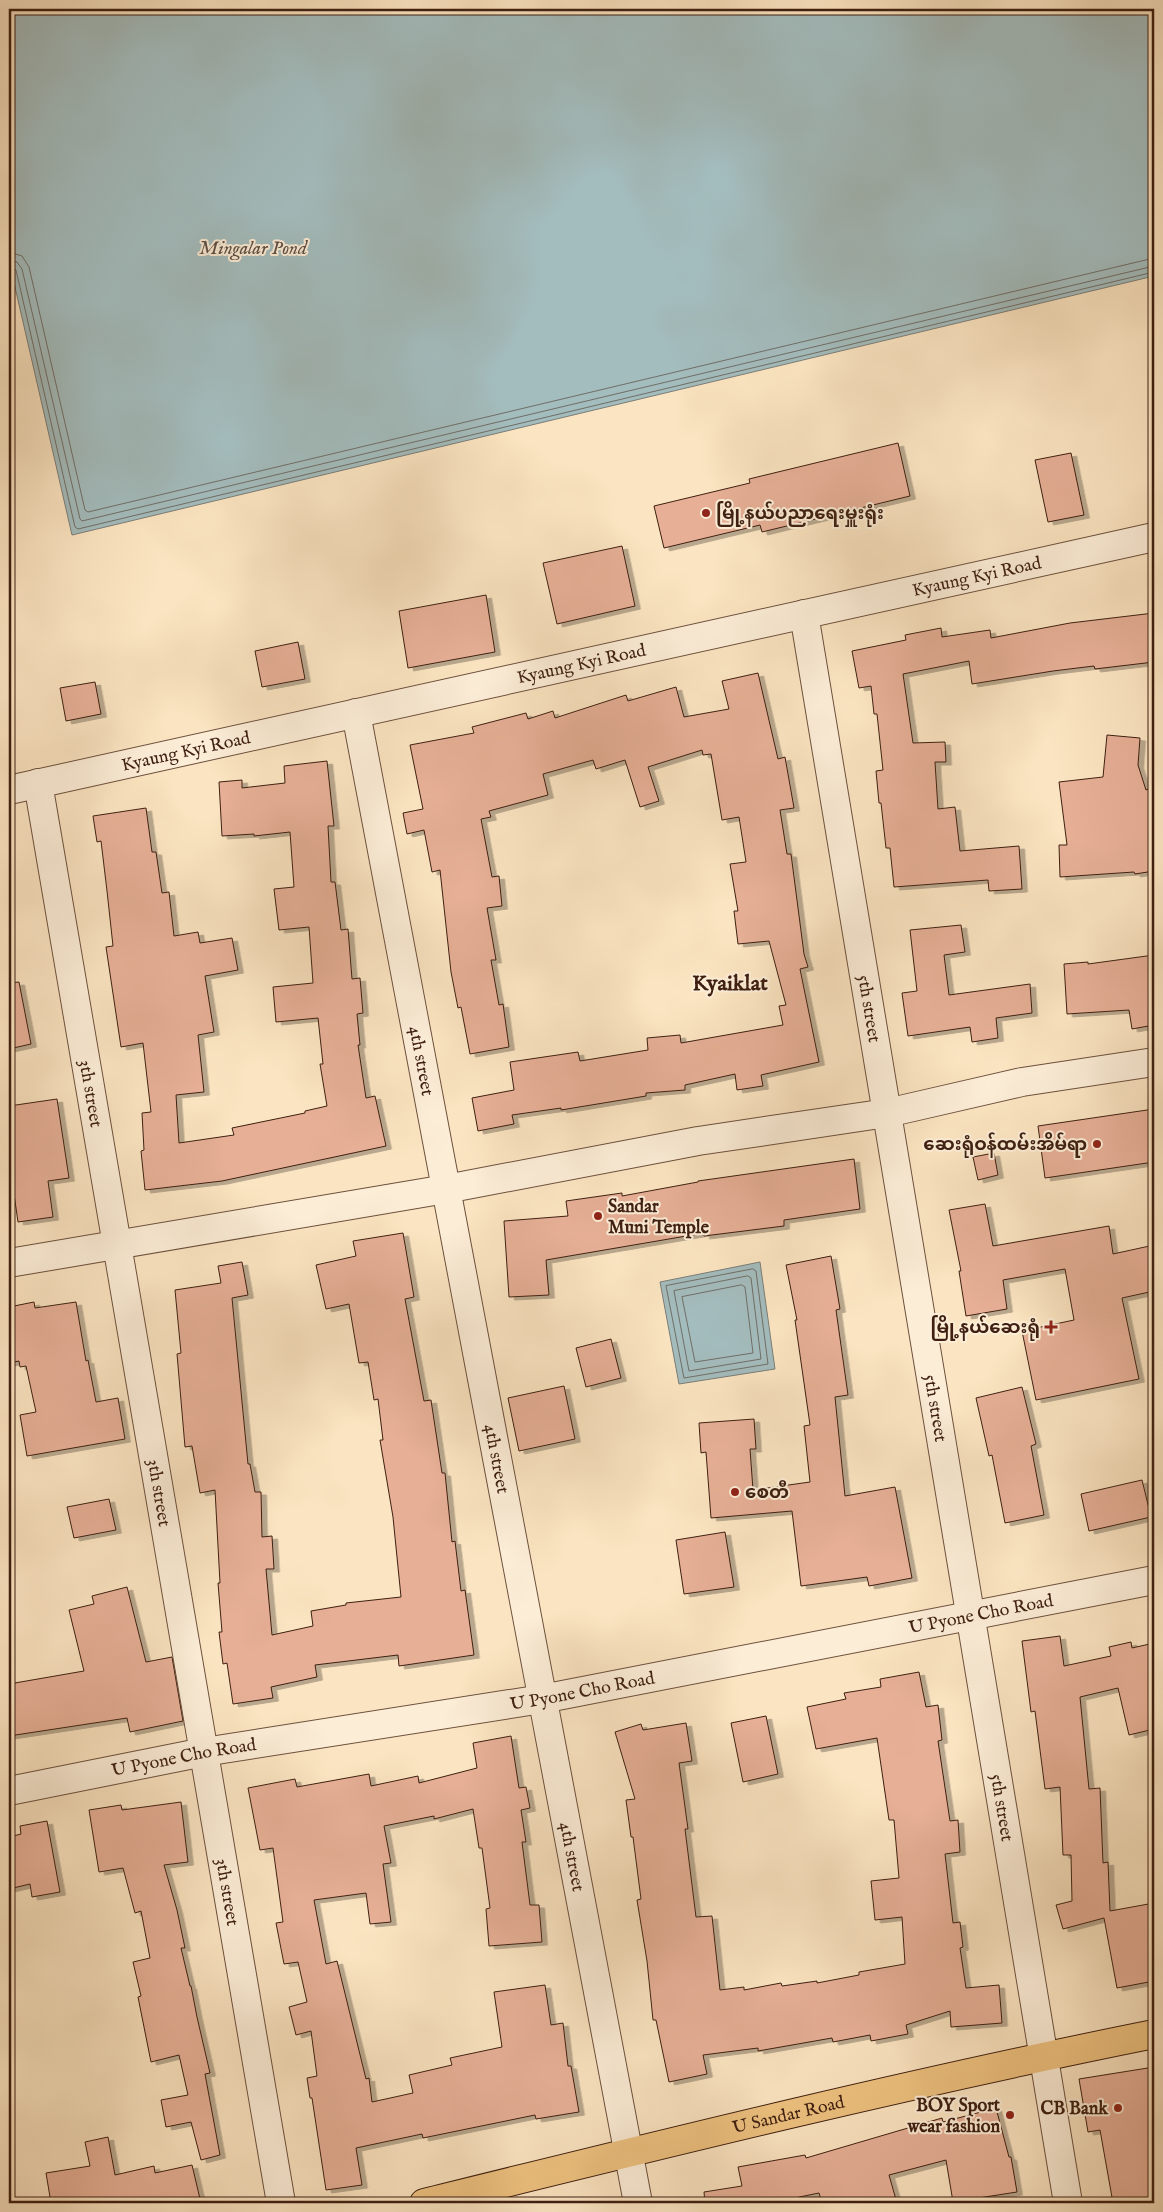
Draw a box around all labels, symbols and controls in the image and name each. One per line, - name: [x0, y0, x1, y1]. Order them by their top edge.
- water label: Mingalar Pond: [199, 237, 308, 261]
- place label: မြို့နယ်ပညာရေးမှူးရုံး: [716, 501, 884, 527]
- marker: မြို့နယ်ပညာရေးမှူးရုံး: [700, 507, 712, 519]
- street label: Kyaung Kyi Road: [910, 552, 1044, 603]
- street label: Kyaung Kyi Road: [515, 640, 648, 690]
- street label: Kyaung Kyi Road: [119, 727, 253, 778]
- district label: Kyaiklat: [692, 970, 768, 998]
- street label: 5th street: [851, 973, 885, 1044]
- street label: 4th street: [403, 1024, 438, 1098]
- street label: 3th street: [73, 1058, 107, 1129]
- place label: ဆေးရုံဝန်ထမ်းအိမ်ရာ: [923, 1132, 1087, 1158]
- marker: ဆေးရုံဝန်ထမ်းအိမ်ရာ: [1091, 1138, 1103, 1150]
- place label: Sandar Muni Temple: [608, 1196, 710, 1240]
- marker: Sandar Muni Temple: [592, 1210, 604, 1222]
- place label: မြို့နယ်ဆေးရုံ: [930, 1315, 1040, 1341]
- marker: မြို့နယ်ဆေးရုံ: [1044, 1320, 1058, 1334]
- street label: 5th street: [918, 1373, 951, 1444]
- street label: 4th street: [478, 1422, 514, 1496]
- street label: 3th street: [141, 1457, 175, 1529]
- place label: စေတီ: [745, 1480, 789, 1505]
- marker: စေတီ: [729, 1486, 741, 1498]
- street label: U Pyone Cho Road: [907, 1590, 1056, 1640]
- street label: U Pyone Cho Road: [509, 1667, 657, 1717]
- street label: U Pyone Cho Road: [110, 1734, 258, 1783]
- street label: 5th street: [984, 1772, 1018, 1843]
- street label: 4th street: [553, 1820, 589, 1894]
- street label: 3th street: [209, 1857, 243, 1928]
- street label: U Sandar Road: [730, 2091, 847, 2140]
- place label: BOY Sport wear fashion: [906, 2095, 1001, 2139]
- place label: CB Bank: [1040, 2098, 1109, 2121]
- marker: CB Bank: [1112, 2102, 1124, 2114]
- marker: BOY Sport wear fashion: [1004, 2109, 1016, 2121]

